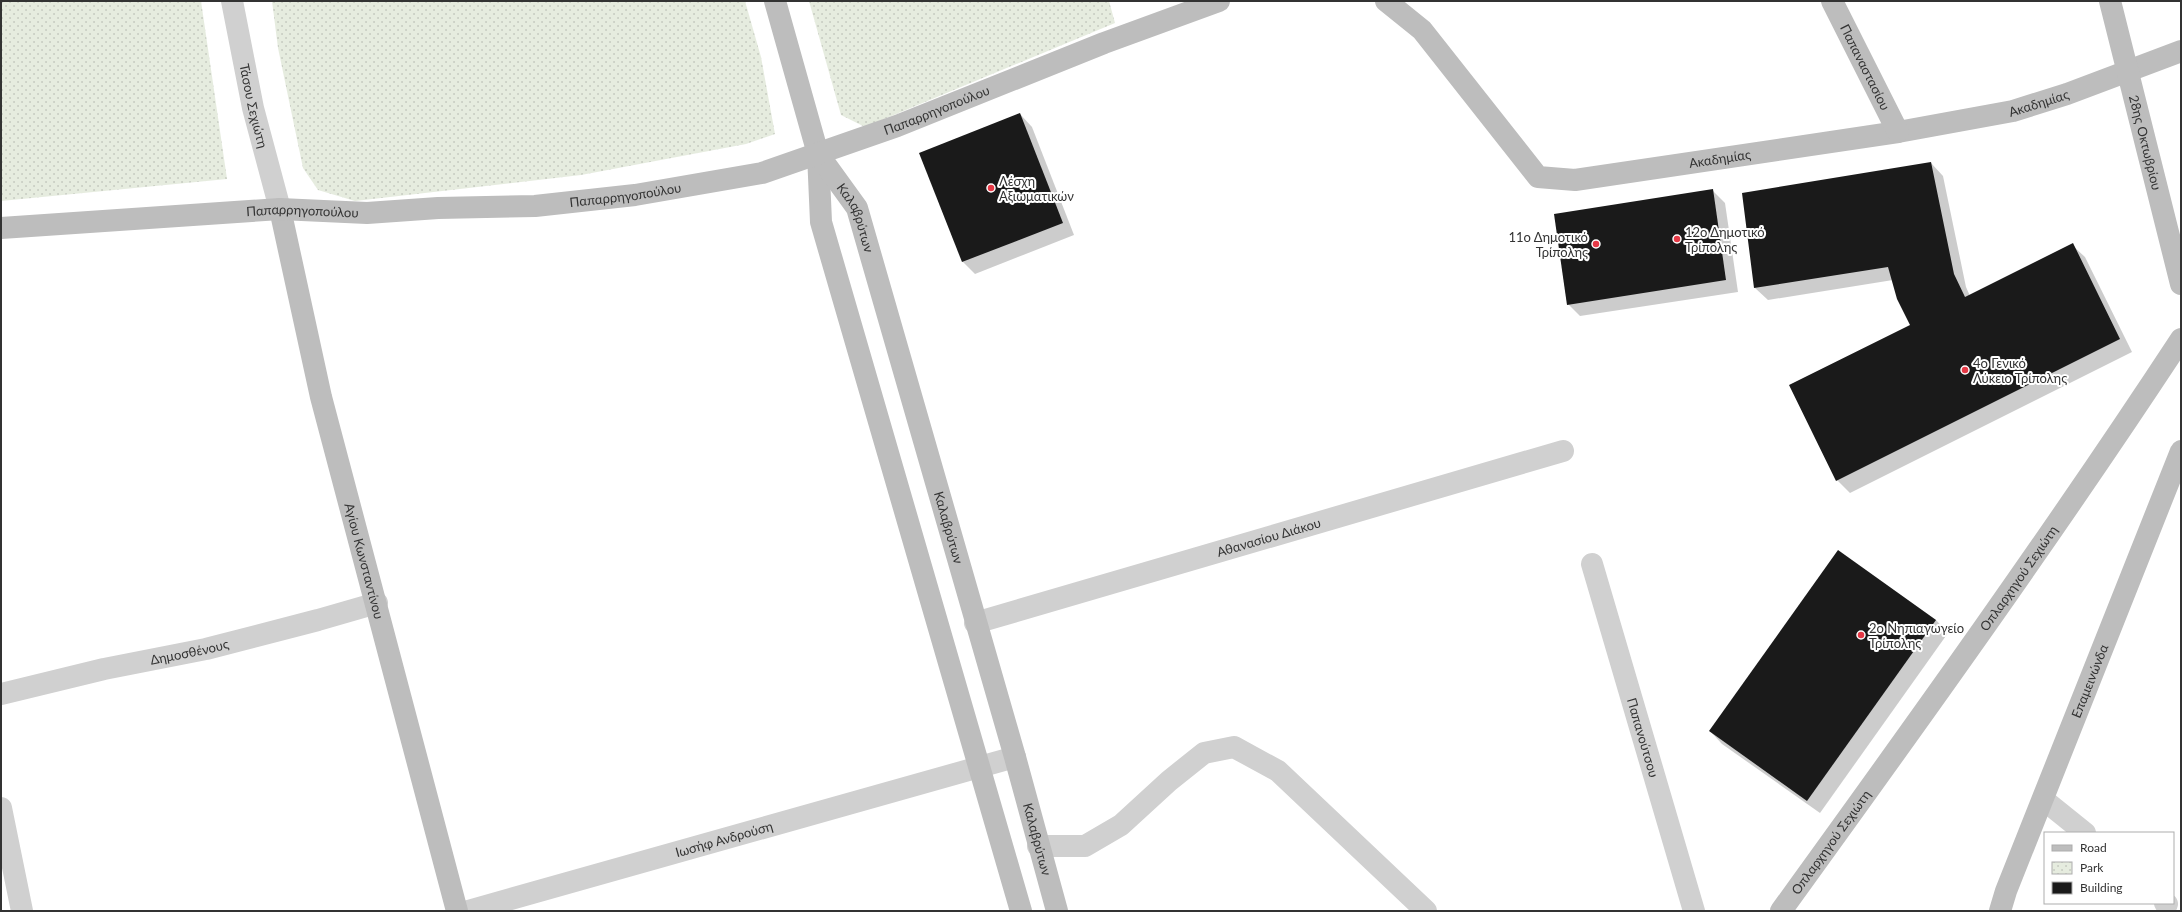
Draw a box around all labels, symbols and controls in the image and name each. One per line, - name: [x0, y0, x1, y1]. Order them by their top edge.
- street label: Παπαναστασίου: [1837, 21, 1894, 113]
- street label: Τάσου Σεχιώτη: [236, 62, 271, 150]
- street label: Παπαρρηγοπούλου: [881, 82, 992, 138]
- street label: Ακαδημίας: [2007, 86, 2071, 120]
- street label: 28ης Οκτωβρίου: [2126, 93, 2165, 192]
- street label: Ακαδημίας: [1688, 146, 1752, 171]
- place label: Λέσχη Αξιωματικών: [999, 173, 1074, 204]
- street label: Παπαρρηγοπούλου: [569, 179, 682, 210]
- street label: Καλαβρύτων: [834, 180, 877, 254]
- marker: Λέσχη Αξιωματικών: [986, 183, 996, 193]
- street label: Παπαρρηγοπούλου: [246, 201, 359, 221]
- place label: 12ο Δημοτικό Τρίπολης: [1685, 224, 1765, 255]
- place label: 11ο Δημοτικό Τρίπολης: [1508, 229, 1588, 260]
- marker: 12ο Δημοτικό Τρίπολης: [1672, 234, 1682, 244]
- marker: 11ο Δημοτικό Τρίπολης: [1591, 239, 1601, 249]
- place label: 4ο Γενικό Λύκειο Τρίπολης: [1973, 355, 2067, 386]
- marker: 4ο Γενικό Λύκειο Τρίπολης: [1960, 365, 1970, 375]
- street label: Καλαβρύτων: [931, 489, 967, 566]
- street label: Αγίου Κωνσταντίνου: [341, 501, 387, 621]
- street label: Αθανασίου Διάκου: [1215, 514, 1323, 560]
- street label: Οπλαρχηγού Σεχιώτη: [1976, 522, 2061, 634]
- place label: 2ο Νηπιαγωγείο Τρίπολης: [1869, 620, 1964, 651]
- marker: 2ο Νηπιαγωγείο Τρίπολης: [1856, 630, 1866, 640]
- street label: Δημοσθένους: [149, 635, 230, 668]
- street label: Επαμεινώνδα: [2068, 642, 2111, 720]
- street label: Παπανούτσου: [1624, 696, 1662, 779]
- street label: Οπλαρχηγού Σεχιώτη: [1788, 787, 1874, 897]
- street label: Καλαβρύτων: [1020, 801, 1055, 878]
- street label: Ιωσήφ Ανδρούση: [674, 818, 775, 860]
- legend: [2044, 832, 2174, 904]
- text: Road: [2080, 840, 2107, 855]
- text: Park: [2080, 860, 2104, 875]
- text: Building: [2080, 880, 2123, 895]

